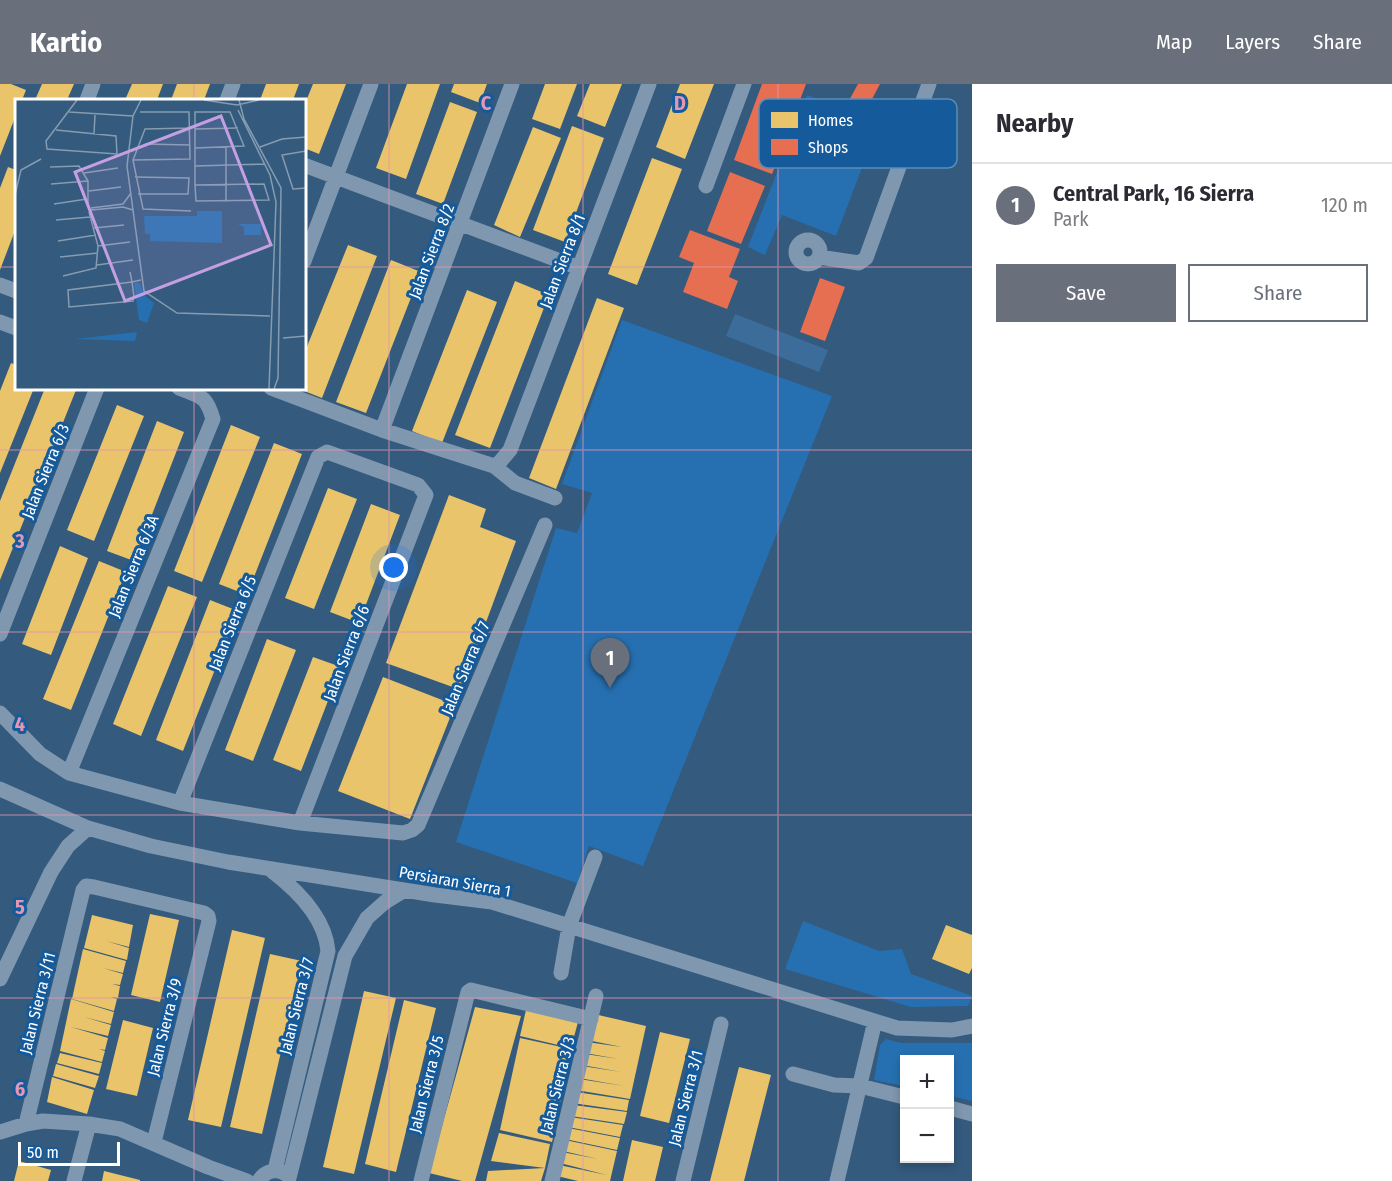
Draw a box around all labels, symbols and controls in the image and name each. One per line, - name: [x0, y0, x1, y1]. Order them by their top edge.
- text: Kartio: [30, 26, 102, 59]
- text: Map: [1156, 29, 1192, 55]
- text: Layers: [1225, 29, 1280, 55]
- text: Share: [1313, 29, 1362, 55]
- text: C: [481, 91, 492, 115]
- text: D: [674, 91, 686, 115]
- inset map: [15, 99, 306, 390]
- legend: [759, 99, 957, 168]
- text: Nearby: [996, 108, 1073, 139]
- text: Homes: [808, 111, 853, 130]
- text: Shops: [808, 138, 848, 157]
- text: Central Park, 16 Sierra: [1053, 180, 1254, 207]
- text: 1: [1011, 193, 1020, 217]
- text: 120 m: [1321, 193, 1368, 217]
- street label: Jalan Sierra 8/2: [405, 201, 458, 301]
- text: Park: [1053, 207, 1089, 231]
- street label: Jalan Sierra 8/1: [536, 211, 589, 311]
- button: Save: [996, 264, 1176, 322]
- button: Share: [1188, 264, 1368, 322]
- street label: Jalan Sierra 6/3: [18, 421, 73, 521]
- street label: Jalan Sierra 6/3A: [104, 512, 163, 620]
- text: 3: [14, 529, 25, 553]
- your location: [379, 553, 408, 582]
- street label: Jalan Sierra 6/5: [205, 573, 260, 673]
- street label: Jalan Sierra 6/6: [320, 603, 373, 704]
- street label: Jalan Sierra 6/7: [437, 618, 494, 718]
- pin: 1: [590, 638, 630, 688]
- text: 4: [15, 712, 25, 736]
- street label: Persiaran Sierra 1: [397, 862, 512, 901]
- text: 5: [15, 895, 25, 919]
- street label: Jalan Sierra 3/11: [16, 950, 59, 1056]
- street label: Jalan Sierra 3/7: [275, 955, 318, 1057]
- street label: Jalan Sierra 3/9: [143, 976, 186, 1078]
- street label: Jalan Sierra 3/5: [405, 1033, 448, 1135]
- street label: Jalan Sierra 3/3: [536, 1035, 579, 1136]
- street label: Jalan Sierra 3/1: [664, 1048, 707, 1148]
- map controls: [900, 1055, 954, 1163]
- button: +: [900, 1055, 954, 1109]
- text: 6: [15, 1077, 25, 1101]
- button: −: [900, 1109, 954, 1163]
- scale bar: [18, 1139, 120, 1166]
- text: 50 m: [27, 1143, 59, 1162]

